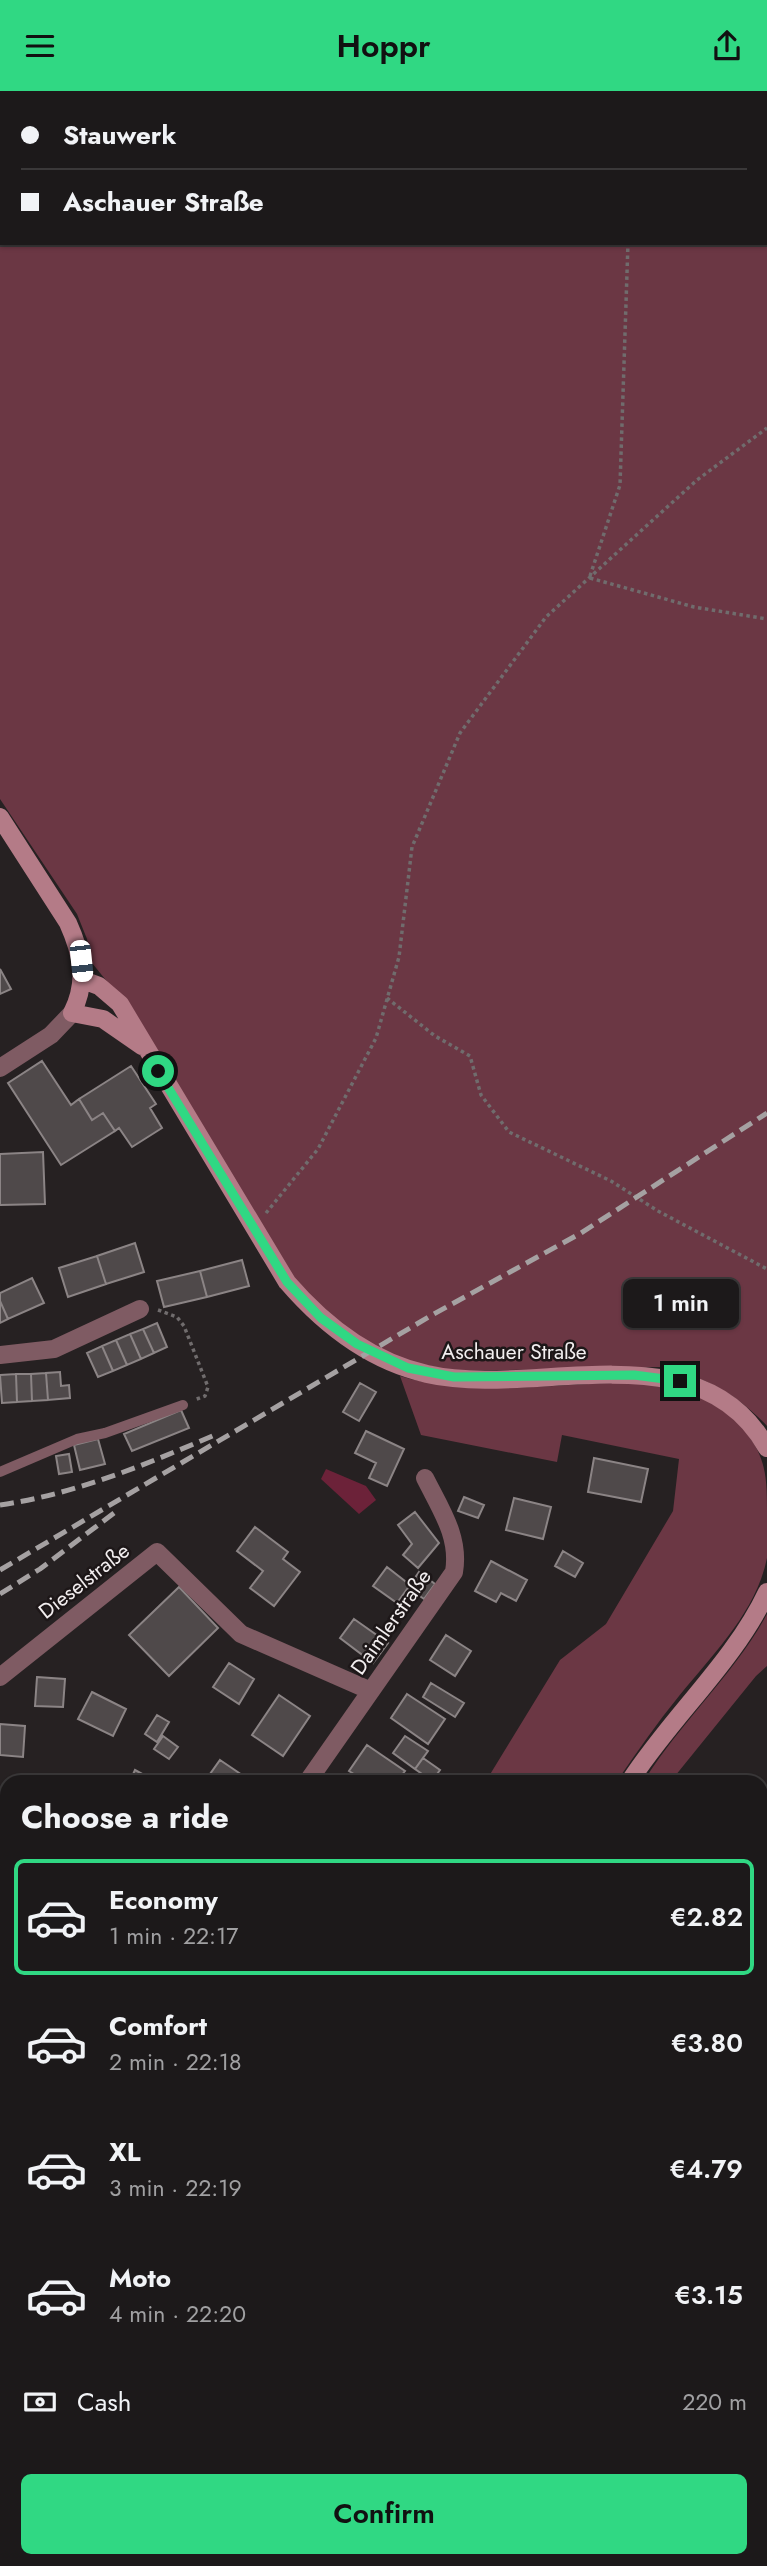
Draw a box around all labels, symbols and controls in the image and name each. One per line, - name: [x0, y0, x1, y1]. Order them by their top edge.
- text: Hoppr: [337, 23, 430, 69]
- icon: menu: [21, 27, 59, 65]
- icon: share: [708, 27, 746, 65]
- text: Stauwerk: [63, 116, 176, 154]
- text: Aschauer Straße: [63, 183, 264, 221]
- car: [69, 939, 94, 983]
- route start: [142, 1055, 174, 1087]
- callout: 1 min: [622, 1279, 738, 1329]
- text: 1 min: [653, 1286, 709, 1320]
- street label: Aschauer Straße: [441, 1337, 587, 1367]
- route end: [664, 1365, 696, 1397]
- street label: Dieselstraße: [32, 1536, 136, 1626]
- street label: Daimlerstraße: [344, 1563, 439, 1681]
- text: Choose a ride: [21, 1794, 229, 1840]
- text: Economy: [109, 1881, 218, 1919]
- icon: car: [25, 1886, 88, 1949]
- text: €2.82: [670, 1898, 743, 1936]
- text: 1 min · 22:17: [109, 1919, 238, 1953]
- text: Comfort: [109, 2007, 207, 2045]
- icon: car: [25, 2012, 88, 2075]
- text: €3.80: [671, 2024, 743, 2062]
- text: 2 min · 22:18: [109, 2045, 242, 2079]
- text: XL: [109, 2133, 141, 2171]
- icon: car: [25, 2138, 88, 2201]
- text: €4.79: [669, 2150, 743, 2188]
- text: 3 min · 22:19: [109, 2171, 242, 2205]
- text: Moto: [109, 2259, 171, 2297]
- icon: car: [25, 2264, 88, 2327]
- text: €3.15: [674, 2276, 743, 2314]
- text: 4 min · 22:20: [109, 2297, 246, 2331]
- icon: cash: [21, 2383, 59, 2421]
- text: Cash: [77, 2383, 131, 2421]
- text: 220 m: [682, 2385, 747, 2419]
- button: Confirm: [21, 2474, 747, 2554]

